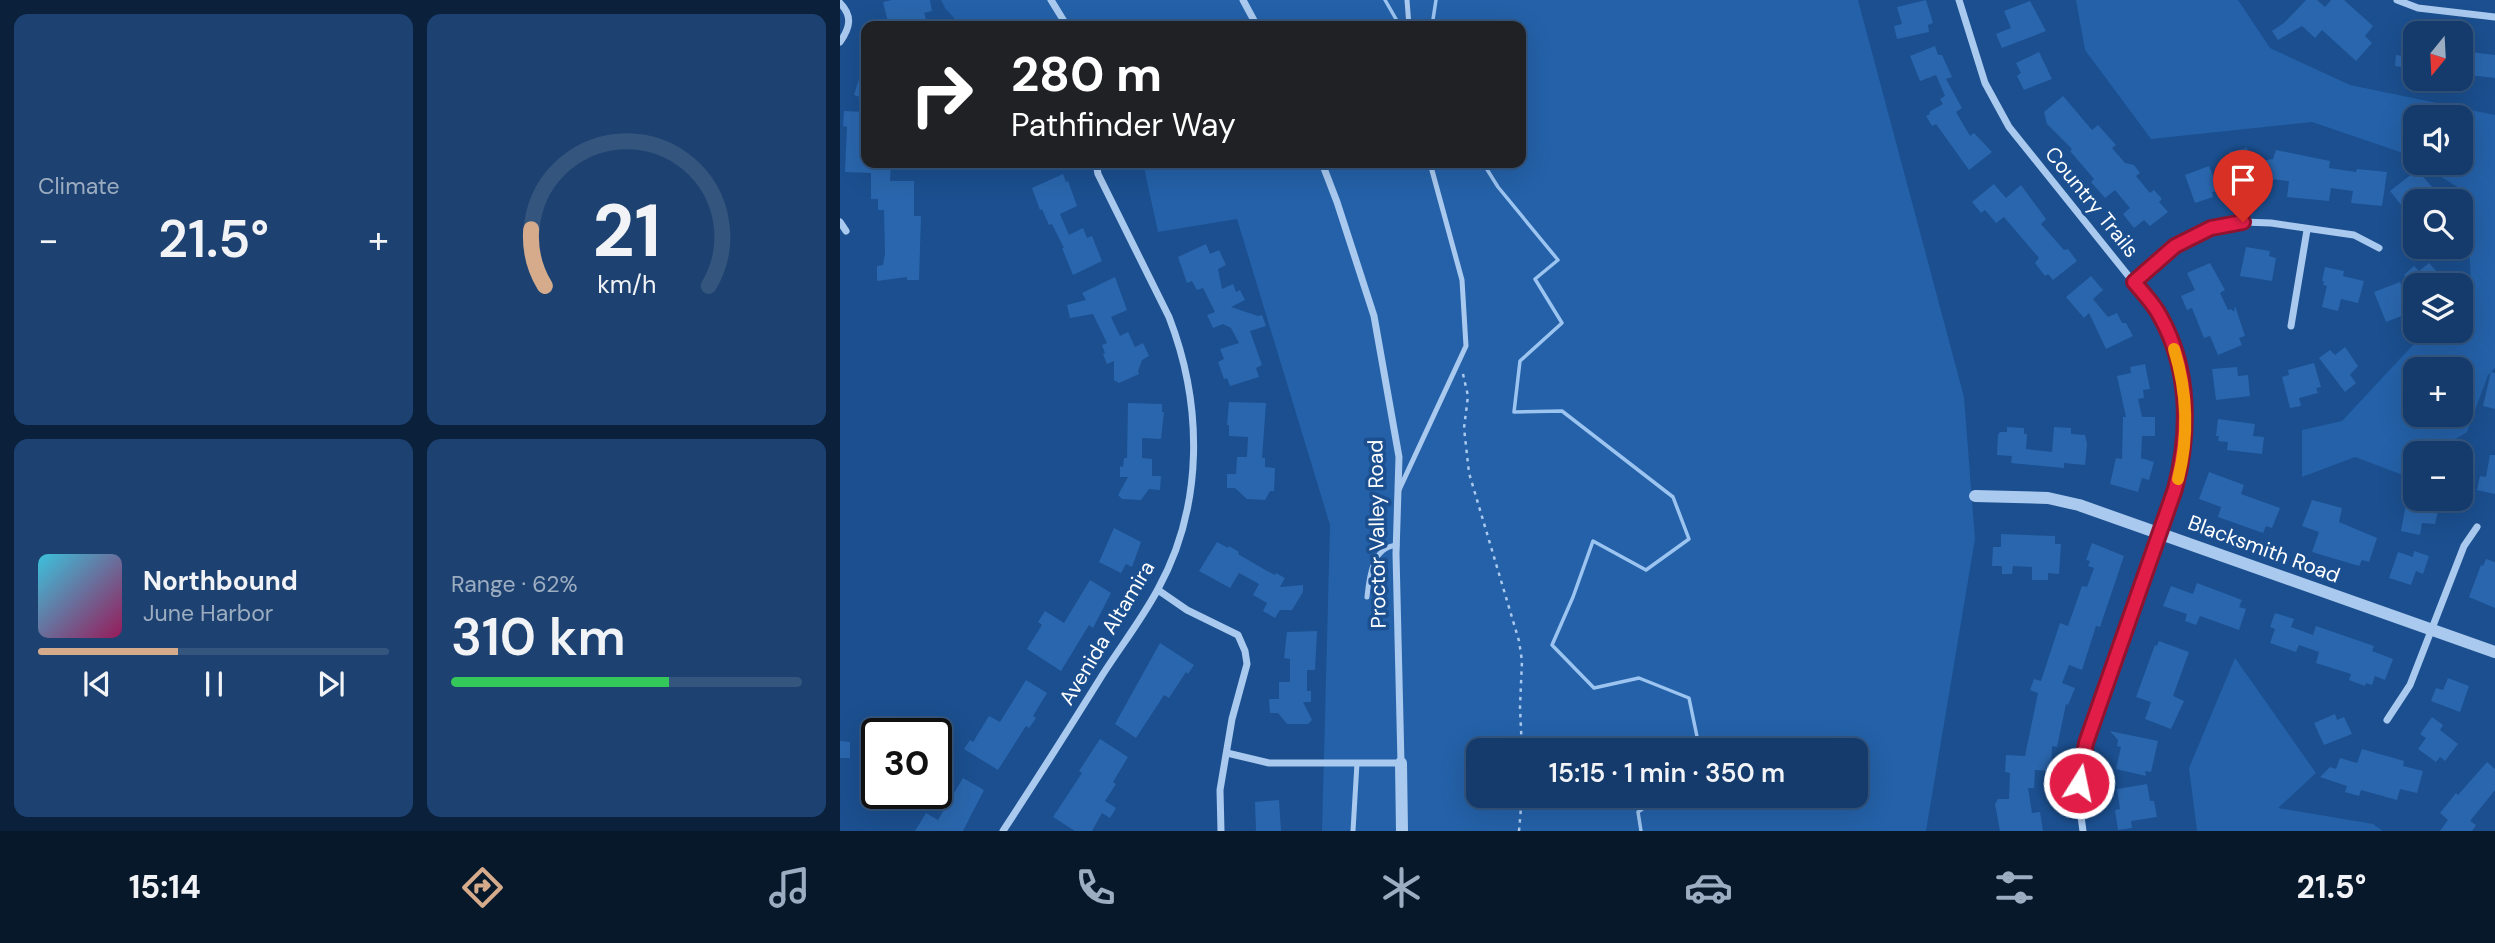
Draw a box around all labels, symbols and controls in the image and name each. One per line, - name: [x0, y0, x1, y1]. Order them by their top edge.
- north arrow: [2403, 21, 2473, 91]
- map controls: [2403, 21, 2473, 511]
- text: 280 m: [1011, 42, 1162, 106]
- icon: right: [896, 49, 987, 140]
- text: Pathfinder Way: [1011, 104, 1236, 146]
- button: sound: [2403, 105, 2473, 175]
- street label: Country Trails: [2039, 141, 2145, 263]
- pin: [2213, 150, 2273, 222]
- icon: arrive: [2224, 161, 2262, 199]
- text: Climate: [38, 171, 120, 201]
- text: 21: [592, 184, 661, 279]
- button: search: [2403, 189, 2473, 259]
- text: 21.5°: [158, 205, 269, 273]
- text: −: [38, 215, 59, 265]
- text: +: [368, 215, 389, 265]
- text: km/h: [597, 267, 656, 300]
- button: layers: [2403, 273, 2473, 343]
- button: +: [2403, 357, 2473, 427]
- street label: Proctor Valley Road: [1361, 439, 1393, 629]
- button: −: [2403, 441, 2473, 511]
- street label: Blacksmith Road: [2184, 509, 2344, 589]
- street label: Avenida Altamira: [1053, 556, 1161, 710]
- text: Northbound: [143, 564, 298, 598]
- text: Range · 62%: [451, 569, 577, 599]
- text: June Harbor: [143, 598, 273, 628]
- text: 310 km: [451, 603, 626, 671]
- icon: previous: [78, 665, 116, 703]
- icon: pause: [195, 665, 233, 703]
- icon: next: [312, 665, 350, 703]
- speed limit sign: 30: [861, 718, 952, 809]
- position arrow: [2042, 746, 2116, 820]
- text: 15:15 · 1 min · 350 m: [1549, 756, 1785, 790]
- icon: directions: [458, 863, 507, 912]
- icon: music: [765, 863, 814, 912]
- icon: phone: [1071, 863, 1120, 912]
- icon: climate: [1377, 863, 1426, 912]
- icon: car: [1684, 863, 1733, 912]
- icon: filters: [1990, 863, 2039, 912]
- text: 15:14: [129, 866, 201, 908]
- text: 21.5°: [2297, 866, 2366, 908]

